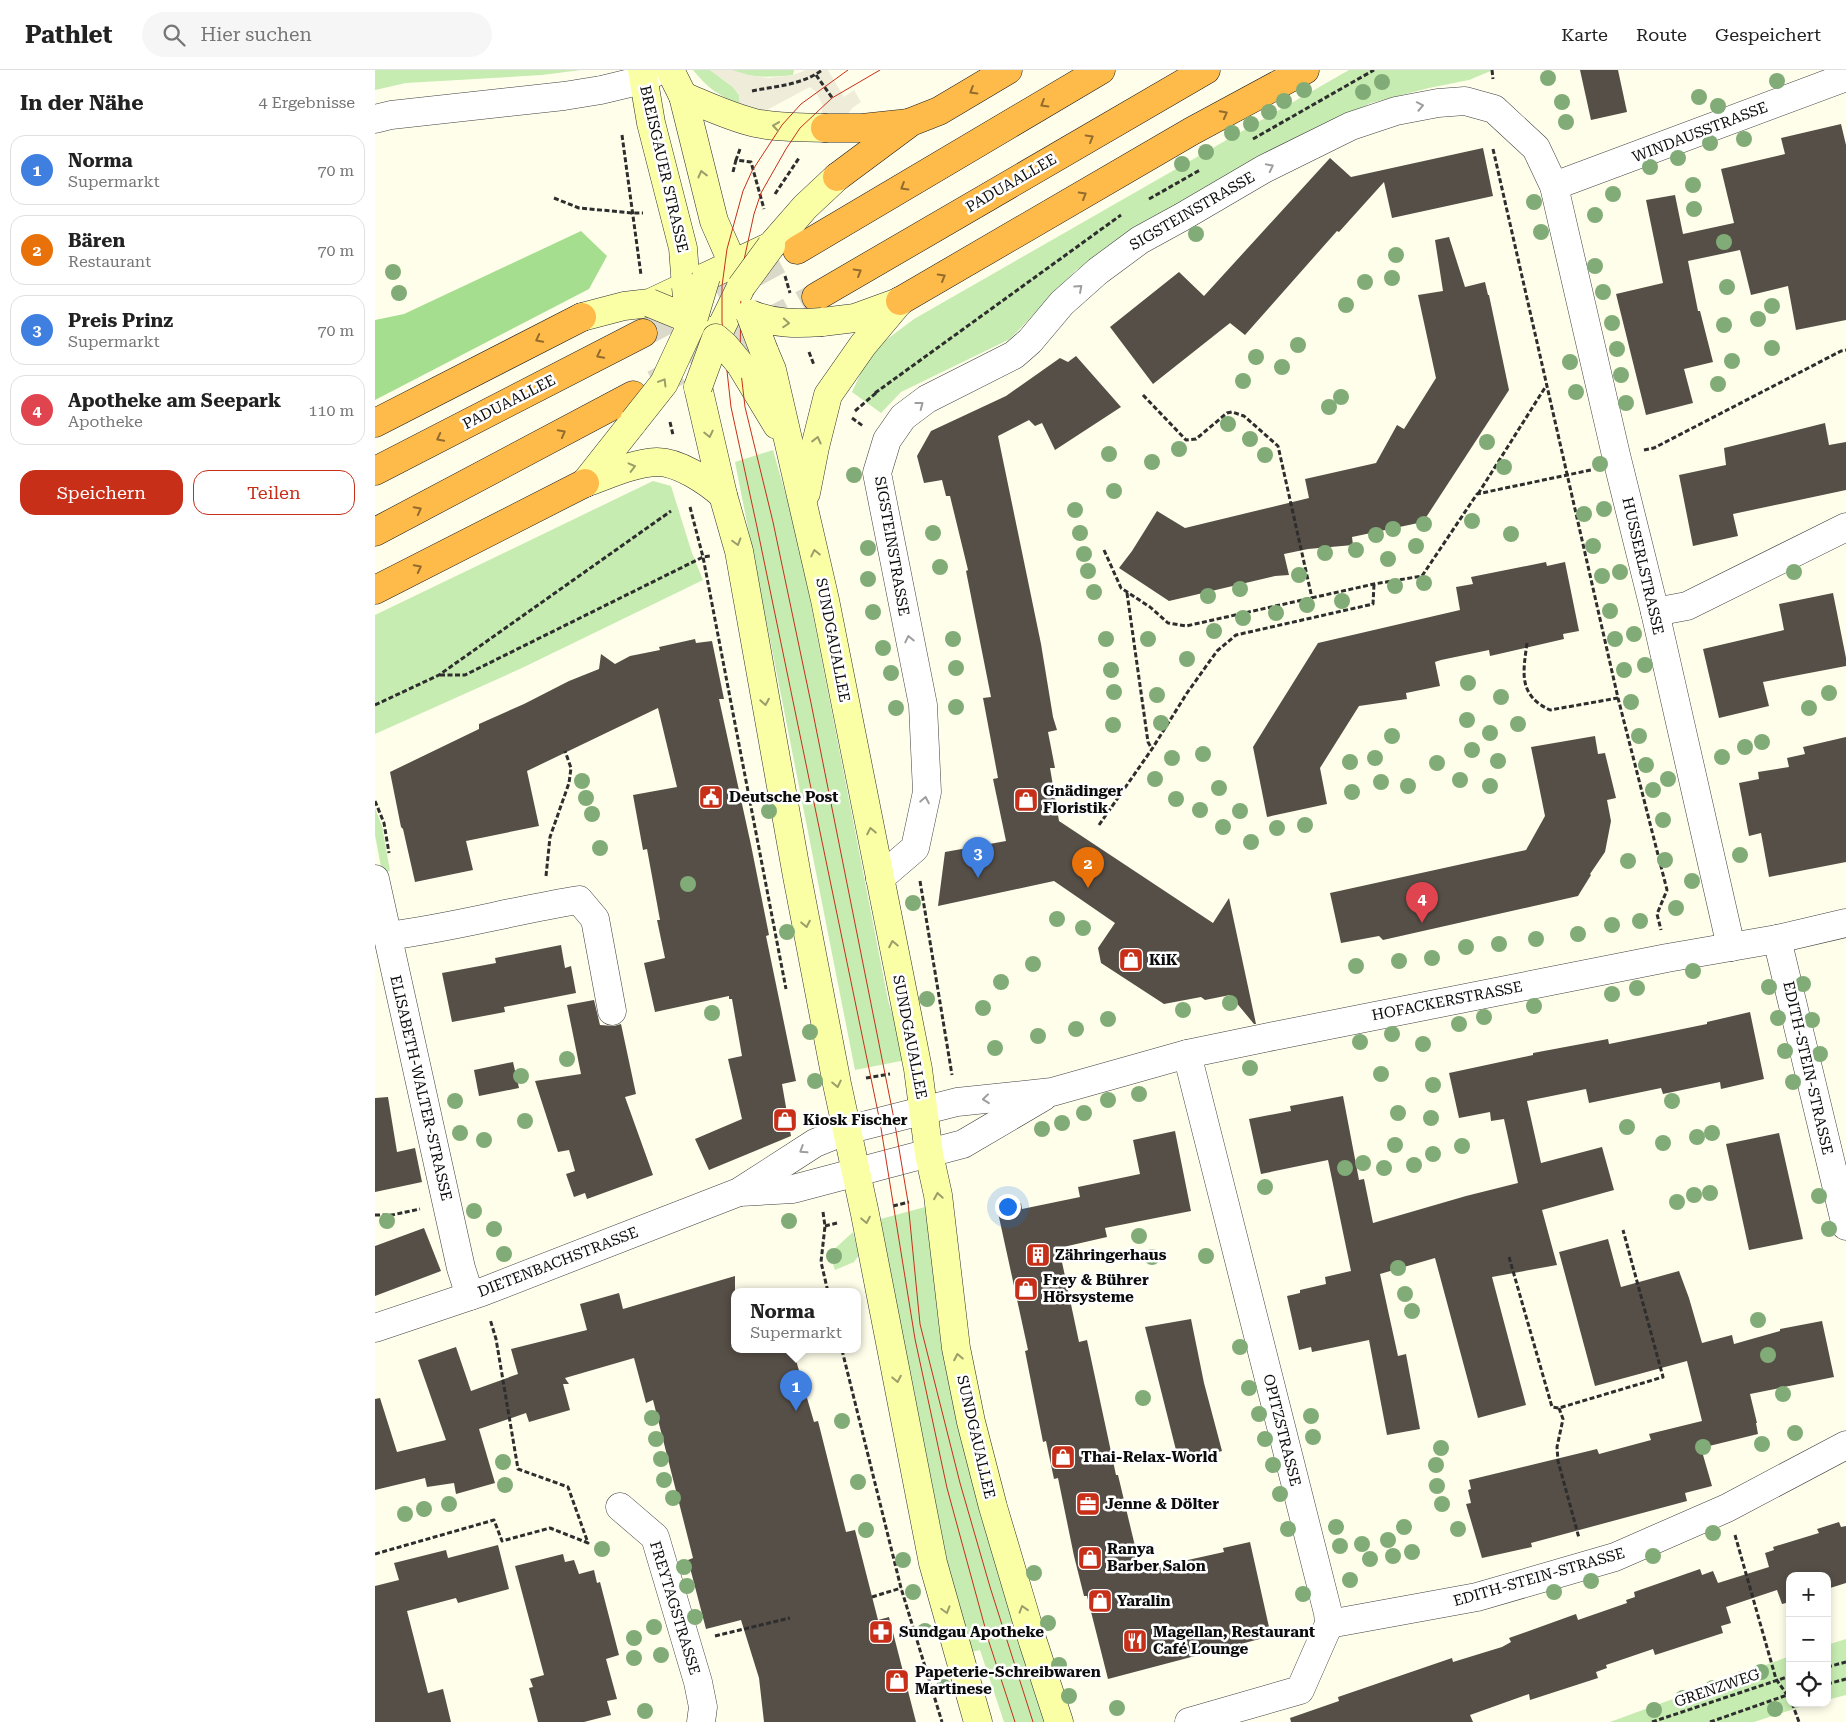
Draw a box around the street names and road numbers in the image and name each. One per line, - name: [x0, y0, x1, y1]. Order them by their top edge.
- street label: BREISGAUER STRASSE: [636, 84, 692, 254]
- street label: WINDAUSSTRASSE: [1630, 98, 1770, 166]
- street label: PADUAALLEE: [962, 150, 1060, 216]
- street label: SIGSTEINSTRASSE: [1126, 168, 1258, 254]
- street label: PADUAALLEE: [460, 371, 558, 433]
- street label: SIGSTEINSTRASSE: [871, 475, 913, 617]
- street label: HUSSERLSTRASSE: [1618, 495, 1668, 637]
- street label: SUNDGAUALLEE: [812, 576, 854, 704]
- street label: ELISABETH-WALTER-STRASSE: [386, 973, 456, 1203]
- street label: SUNDGAUALLEE: [889, 973, 931, 1101]
- street label: HOFACKERSTRASSE: [1370, 978, 1524, 1024]
- street label: EDITH-STEIN-STRASSE: [1779, 979, 1837, 1157]
- street label: DIETENBACHSTRASSE: [475, 1223, 641, 1301]
- street label: OPITZSTRASSE: [1259, 1372, 1305, 1488]
- street label: SUNDGAUALLEE: [953, 1373, 999, 1501]
- street label: FREYTAGSTRASSE: [646, 1539, 704, 1677]
- street label: EDITH-STEIN-STRASSE: [1451, 1544, 1627, 1610]
- street label: GRENZWEG: [1672, 1665, 1762, 1711]

